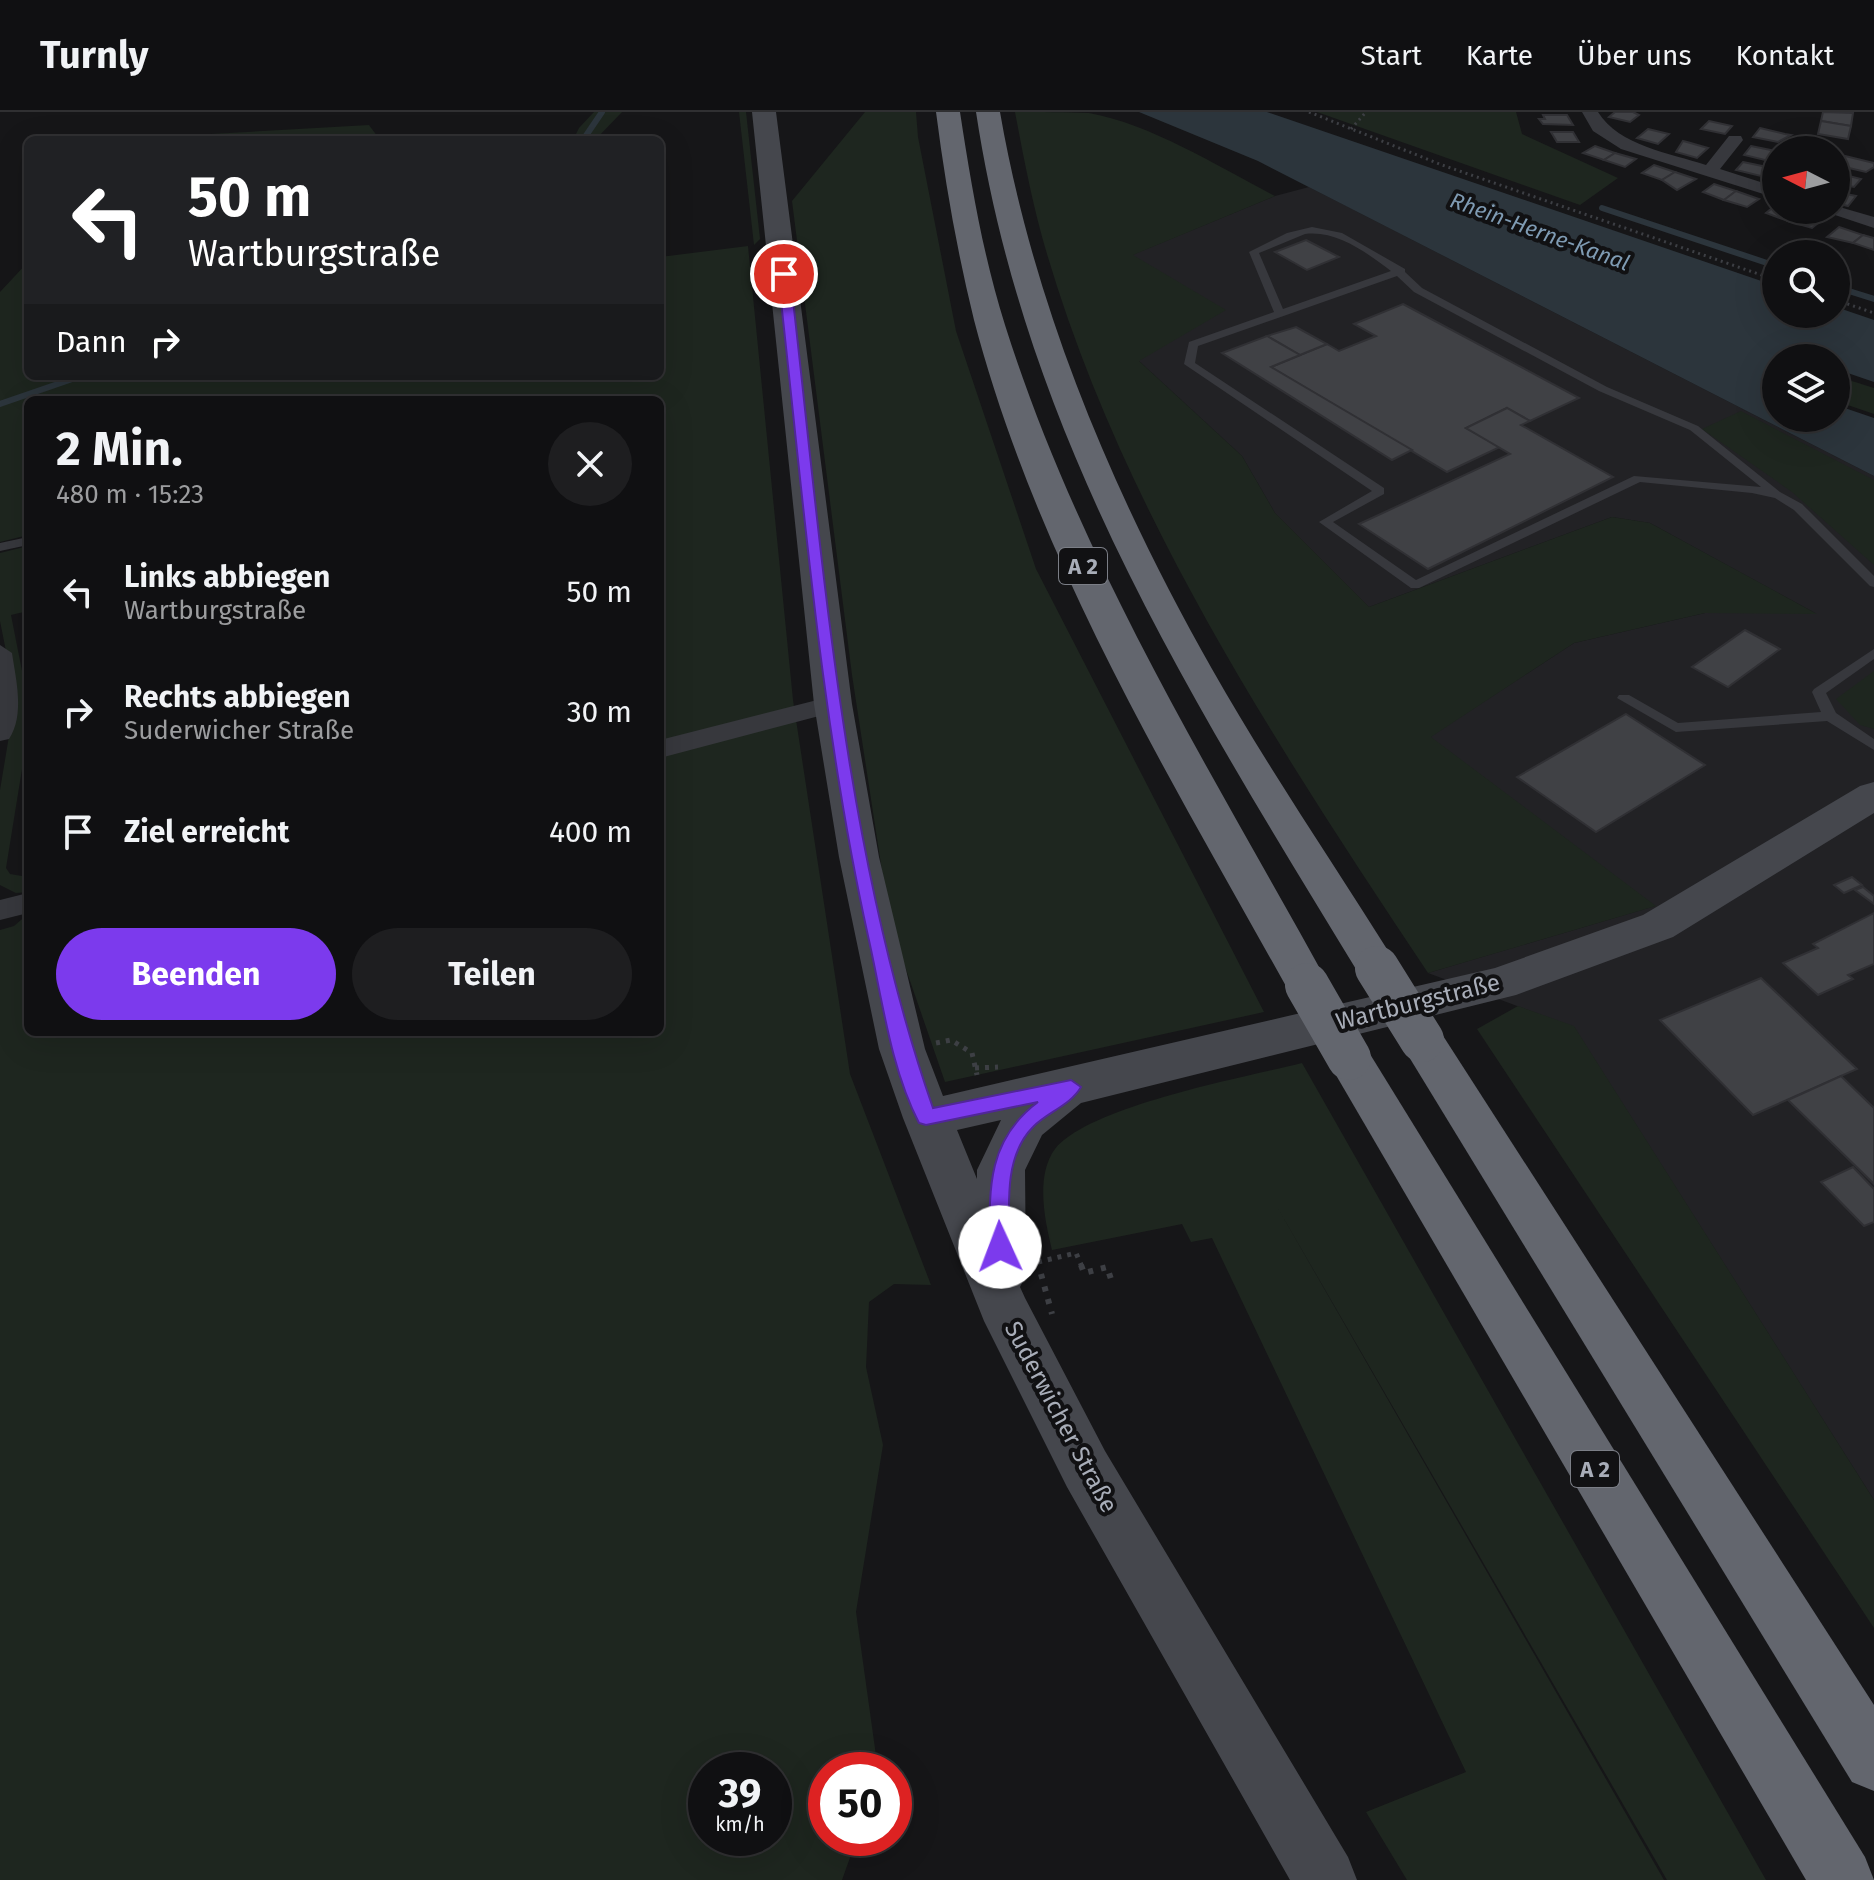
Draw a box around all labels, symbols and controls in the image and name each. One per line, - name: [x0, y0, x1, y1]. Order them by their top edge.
- text: Turnly: [40, 32, 149, 78]
- text: Start: [1360, 39, 1422, 72]
- text: Karte: [1466, 39, 1533, 72]
- text: Über uns: [1577, 39, 1692, 72]
- text: Kontakt: [1736, 39, 1834, 72]
- north arrow: [1762, 136, 1850, 224]
- map controls: [1762, 136, 1850, 432]
- text: 50 m: [188, 164, 311, 231]
- icon: left: [56, 168, 160, 272]
- water label: Rhein-Herne-Kanal: [1447, 186, 1633, 276]
- text: Wartburgstraße: [188, 232, 440, 276]
- pin: [750, 240, 818, 308]
- button: search: [1762, 240, 1850, 328]
- icon: arrive: [762, 252, 806, 296]
- icon: right: [143, 320, 187, 364]
- text: Dann: [56, 324, 127, 360]
- button: layers: [1762, 344, 1850, 432]
- text: 2 Min.: [56, 420, 183, 478]
- button: close: [548, 422, 632, 506]
- text: 480 m · 15:23: [56, 479, 204, 510]
- road number: A 2: [1059, 548, 1107, 584]
- text: Links abbiegen: [124, 559, 330, 595]
- icon: left: [56, 570, 100, 614]
- text: 50 m: [567, 574, 632, 610]
- text: Wartburgstraße: [124, 595, 306, 626]
- text: Rechts abbiegen: [124, 679, 351, 715]
- icon: right: [56, 690, 100, 734]
- text: 30 m: [567, 694, 632, 730]
- text: Suderwicher Straße: [124, 715, 354, 746]
- icon: arrive: [56, 810, 100, 854]
- text: Ziel erreicht: [124, 814, 289, 850]
- text: 400 m: [549, 814, 632, 850]
- button: Beenden: [56, 928, 336, 1020]
- button: Teilen: [352, 928, 632, 1020]
- street label: Wartburgstraße: [1333, 968, 1503, 1036]
- position arrow: [958, 1205, 1042, 1289]
- street label: Suderwicher Straße: [999, 1317, 1123, 1517]
- road number: A 2: [1571, 1451, 1619, 1487]
- speed limit sign: 50: [808, 1752, 912, 1856]
- text: 39: [719, 1770, 761, 1818]
- text: km/h: [715, 1812, 765, 1836]

